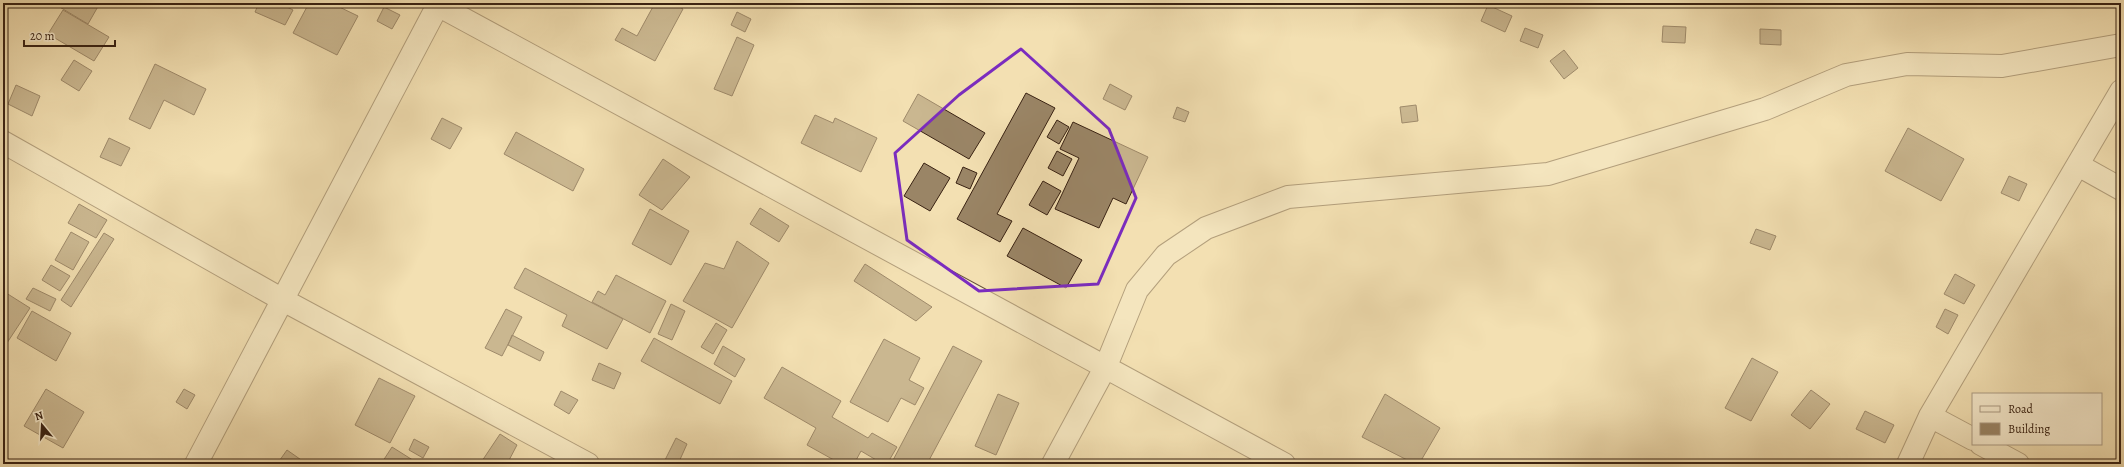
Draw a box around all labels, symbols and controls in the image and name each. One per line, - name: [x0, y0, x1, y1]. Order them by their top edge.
- scale bar: [24, 22, 115, 48]
- text: 20 m: [30, 28, 54, 44]
- legend: [1972, 393, 2102, 445]
- text: Road: [2008, 401, 2034, 417]
- north arrow: [22, 405, 62, 445]
- text: N: [33, 408, 45, 424]
- text: Building: [2008, 421, 2050, 437]

